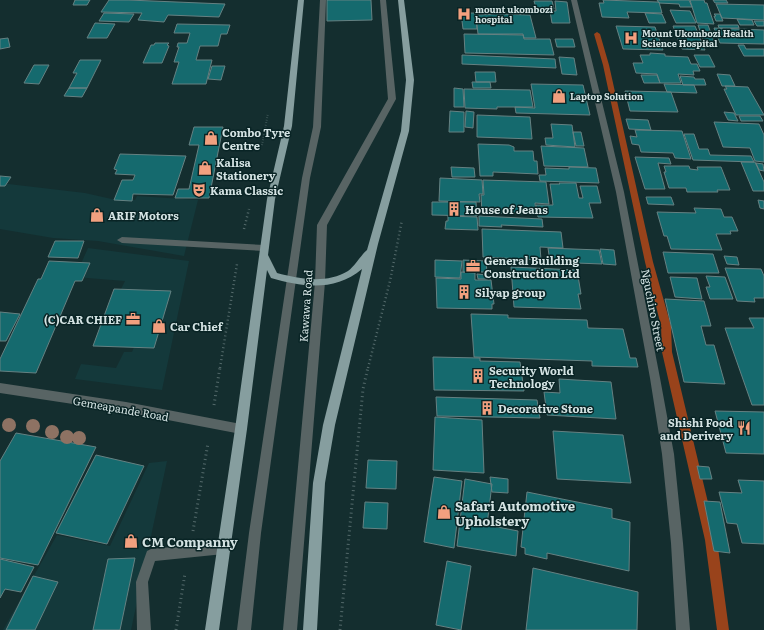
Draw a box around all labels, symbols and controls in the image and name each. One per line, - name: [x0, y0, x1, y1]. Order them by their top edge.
- place label: mount ukombozi hospital: [475, 2, 554, 26]
- hospital icon: mount ukombozi hospital: [456, 6, 472, 22]
- place label: Mount Ukombozi Health Science Hospital: [642, 26, 754, 50]
- hospital icon: Mount Ukombozi Health Science Hospital: [623, 30, 639, 46]
- shop icon: Laptop Solution: [551, 88, 567, 104]
- place label: Laptop Solution: [570, 89, 644, 103]
- place label: Combo Tyre Centre: [222, 124, 290, 153]
- shop icon: Combo Tyre Centre: [203, 130, 219, 146]
- place label: Kalisa Stationery: [216, 154, 276, 183]
- shop icon: Kalisa Stationery: [197, 160, 213, 176]
- theatre icon: Kama Classic: [191, 182, 207, 198]
- place label: Kama Classic: [210, 182, 283, 198]
- building icon: House of Jeans: [446, 201, 462, 217]
- place label: House of Jeans: [465, 201, 548, 217]
- shop icon: ARIF Motors: [89, 207, 105, 223]
- place label: ARIF Motors: [108, 207, 179, 223]
- place label: General Building Construction Ltd: [484, 252, 580, 281]
- office icon: General Building Construction Ltd: [465, 258, 481, 274]
- street label: Nguchiro Street: [638, 268, 670, 353]
- street label: Kawawa Road: [294, 269, 316, 343]
- building icon: Silyap group: [456, 284, 472, 300]
- place label: Silyap group: [475, 284, 546, 300]
- place label: (C)CAR CHIEF: [44, 311, 122, 327]
- office icon: (C)CAR CHIEF: [125, 311, 141, 327]
- shop icon: Car Chief: [151, 318, 167, 334]
- place label: Car Chief: [170, 318, 224, 334]
- place label: Security World Technology: [489, 362, 574, 391]
- building icon: Security World Technology: [470, 368, 486, 384]
- street label: Gemeapande Road: [72, 392, 170, 424]
- building icon: Decorative Stone: [479, 400, 495, 416]
- place label: Decorative Stone: [498, 400, 593, 416]
- place label: Shishi Food and Derivery: [660, 414, 733, 443]
- restaurant icon: Shishi Food and Derivery: [736, 420, 752, 436]
- place label: Safari Automotive Upholstery: [455, 496, 575, 530]
- shop icon: Safari Automotive Upholstery: [436, 504, 452, 520]
- place label: CM Companny: [142, 532, 238, 551]
- shop icon: CM Companny: [123, 533, 139, 549]

